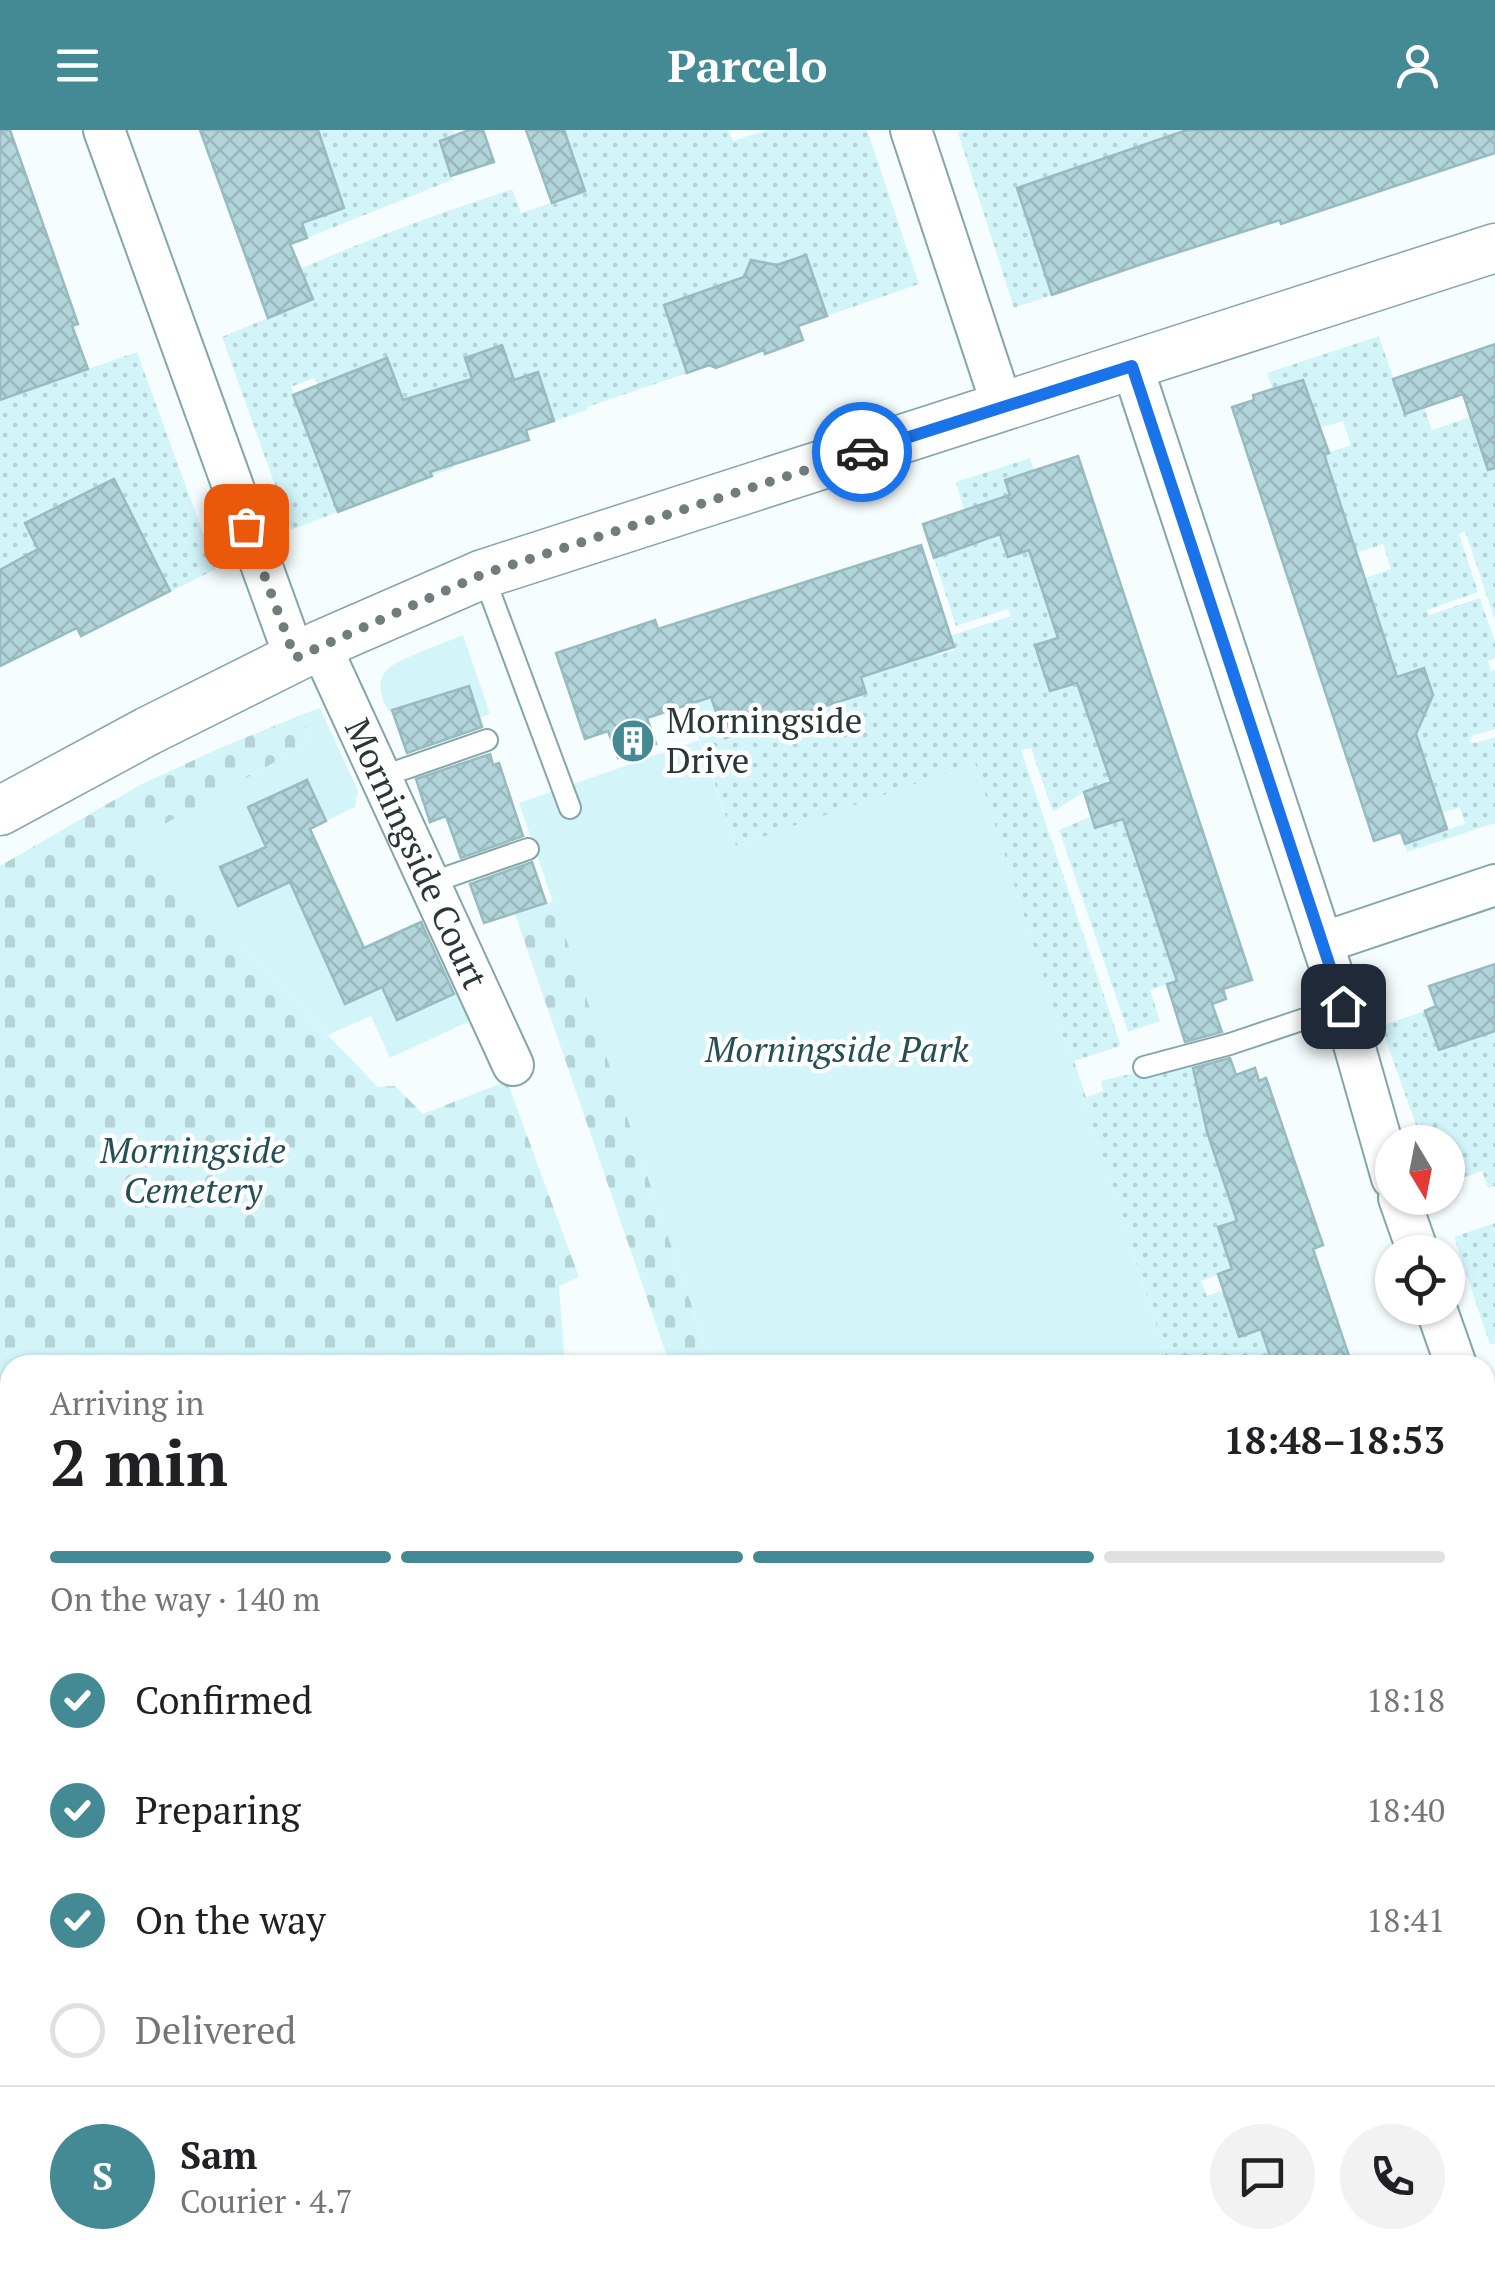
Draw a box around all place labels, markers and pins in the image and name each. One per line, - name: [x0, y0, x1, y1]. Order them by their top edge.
- pin: [204, 484, 289, 569]
- place label: Morningside Drive: [666, 697, 862, 783]
- building icon: Morningside Drive: [610, 718, 656, 764]
- pin: [1301, 964, 1386, 1049]

